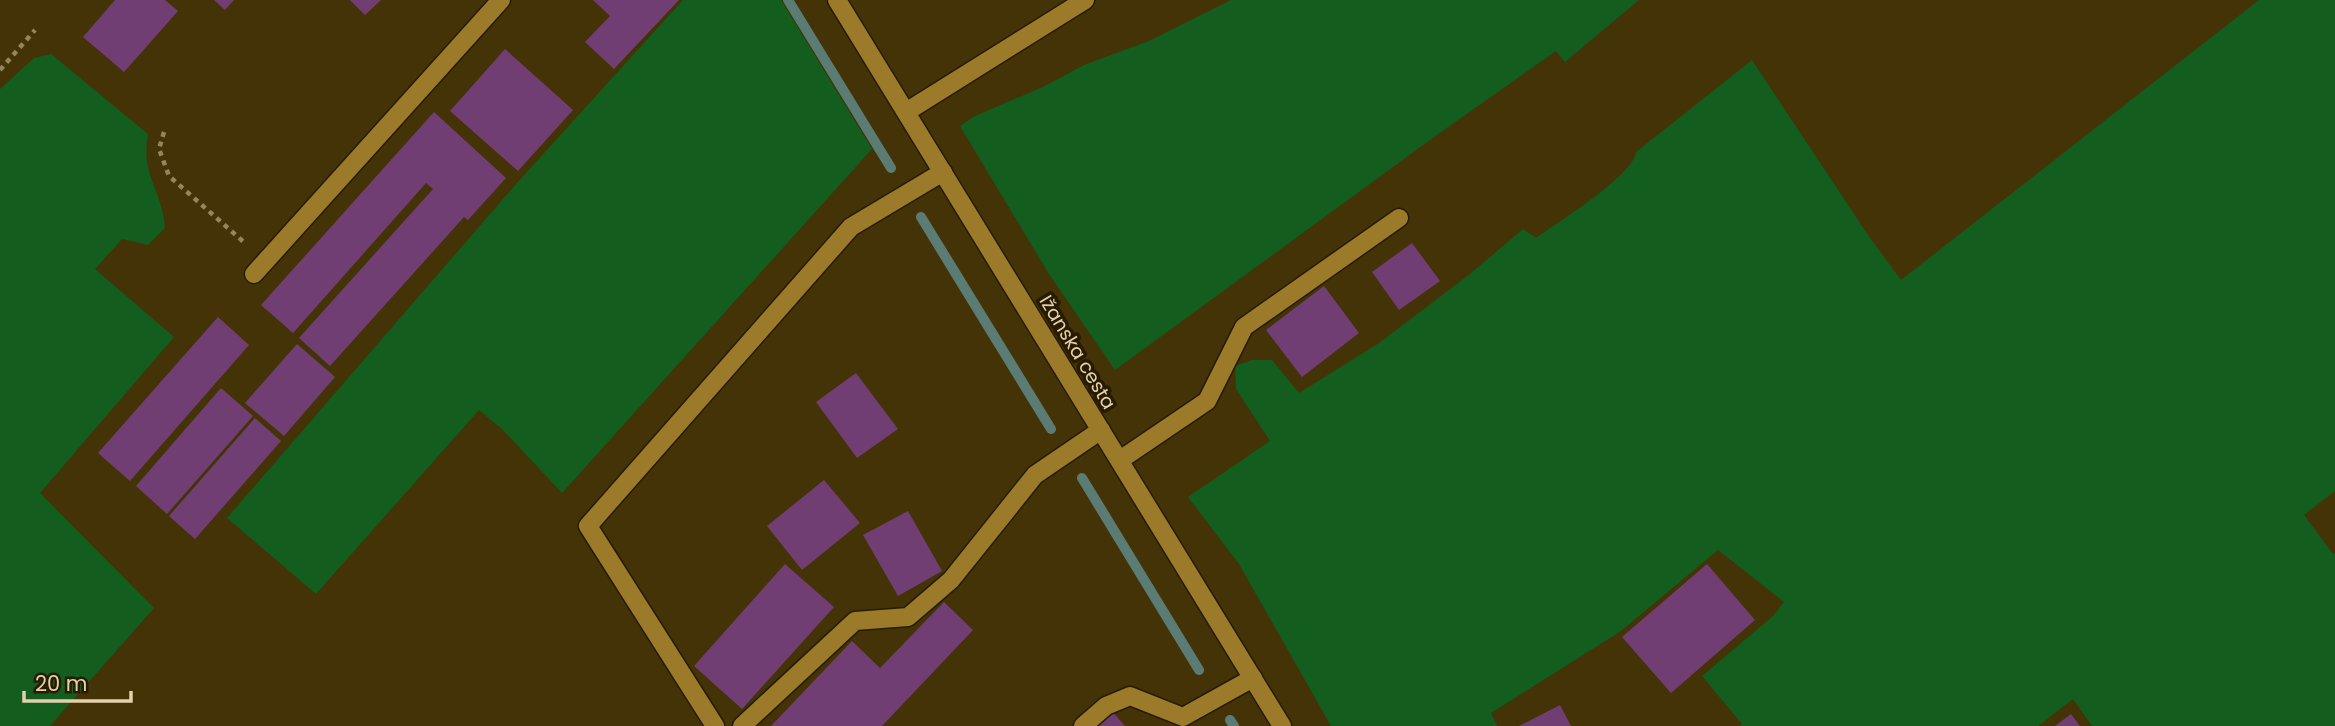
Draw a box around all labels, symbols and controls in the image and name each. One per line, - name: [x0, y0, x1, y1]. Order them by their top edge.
- street label: Ižanska cesta: [1033, 290, 1122, 414]
- scale bar: [24, 660, 131, 704]
- text: 20 m: [35, 669, 88, 698]

